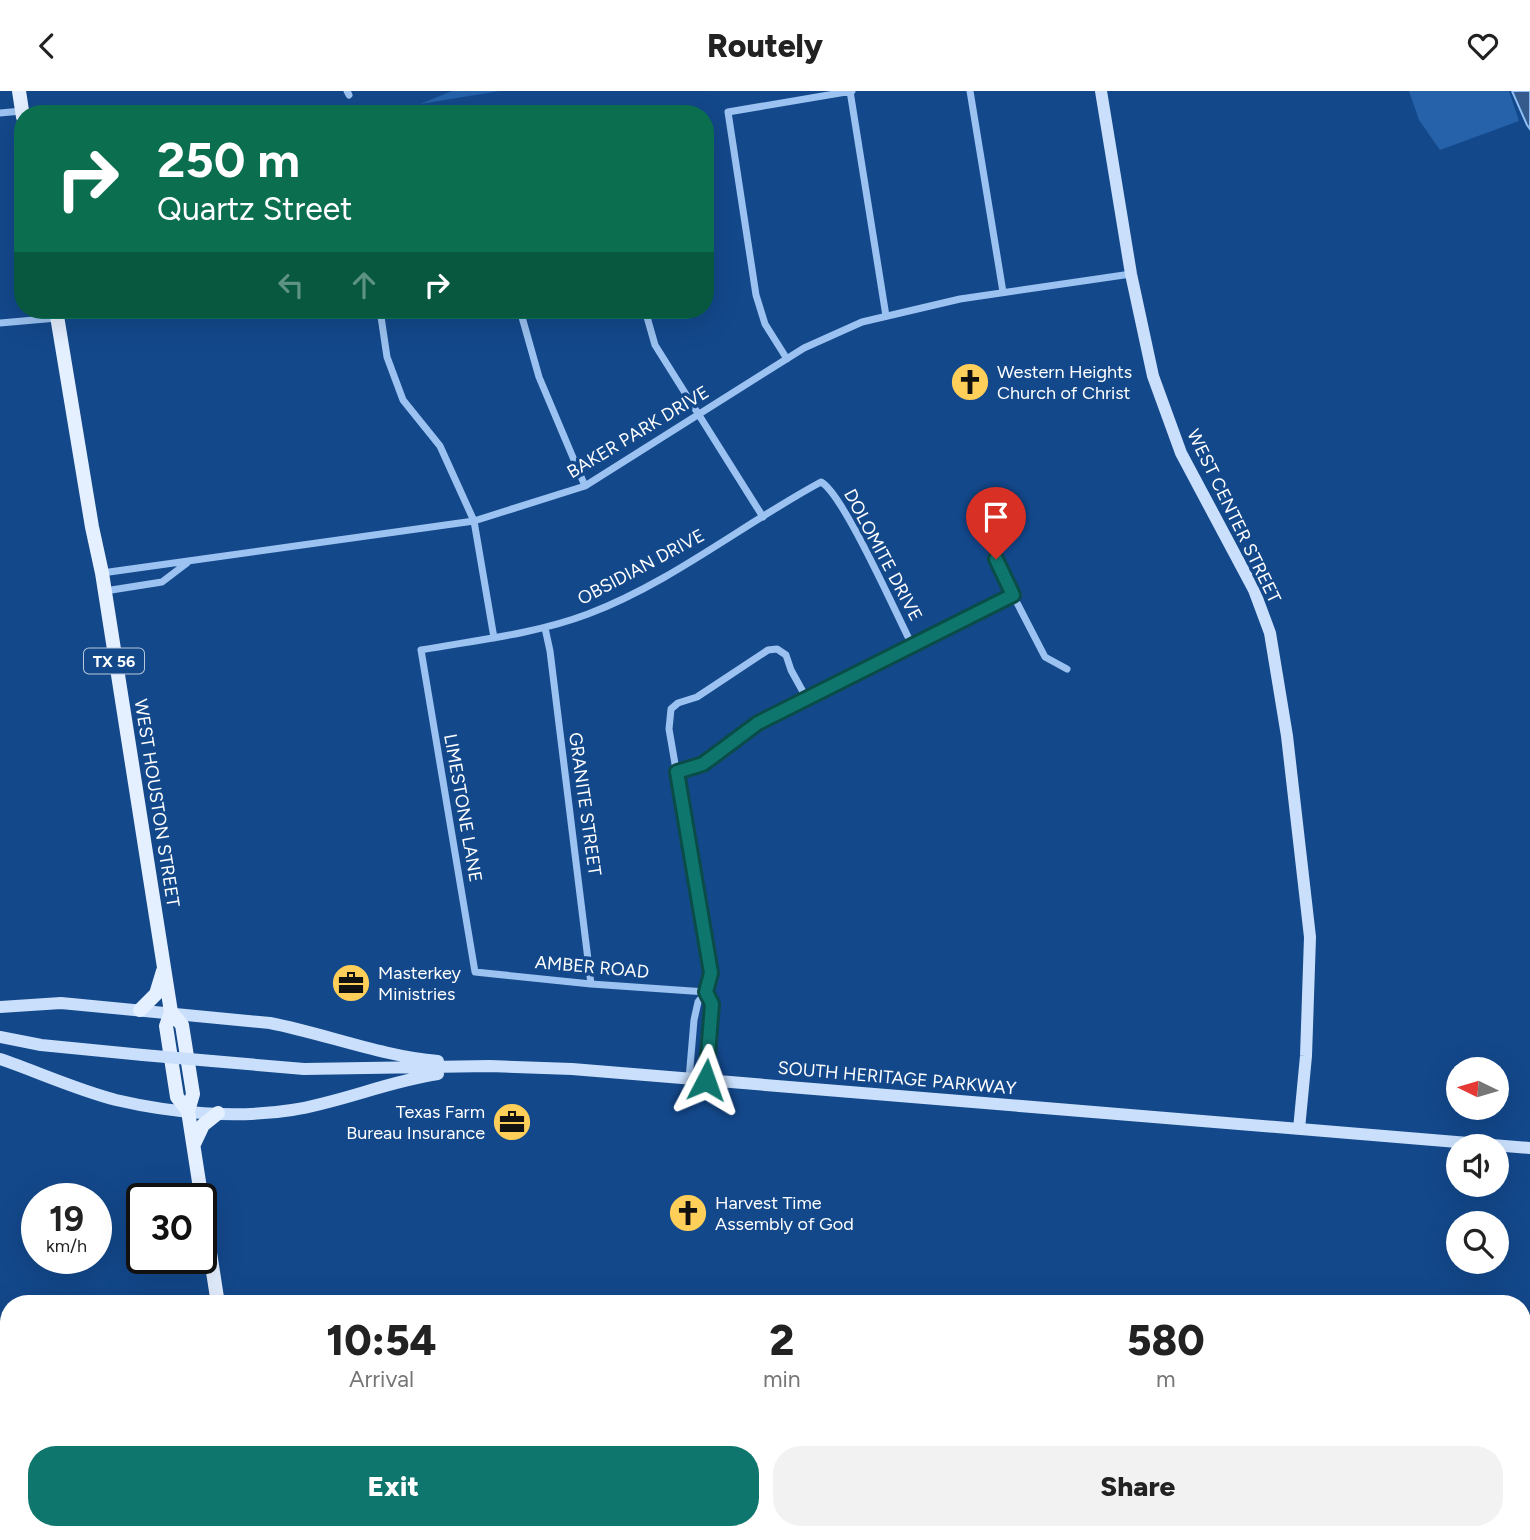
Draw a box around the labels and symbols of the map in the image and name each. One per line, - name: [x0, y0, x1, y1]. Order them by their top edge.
- church icon: Western Heights Church of Christ: [949, 361, 991, 403]
- place label: Western Heights Church of Christ: [997, 361, 1132, 404]
- street label: BAKER PARK DRIVE: [563, 381, 713, 483]
- street label: WEST CENTER STREET: [1182, 425, 1286, 607]
- street label: DOLOMITE DRIVE: [839, 485, 927, 625]
- pin: [966, 487, 1026, 559]
- street label: OBSIDIAN DRIVE: [574, 524, 708, 610]
- road number: TX 56: [84, 649, 144, 673]
- street label: WEST HOUSTON STREET: [130, 697, 184, 909]
- street label: GRANITE STREET: [564, 731, 606, 877]
- street label: LIMESTONE LANE: [439, 732, 487, 884]
- street label: AMBER ROAD: [534, 951, 650, 983]
- office icon: Masterkey Ministries: [330, 962, 372, 1004]
- place label: Masterkey Ministries: [378, 962, 462, 1005]
- position arrow: [669, 1043, 743, 1117]
- street label: SOUTH HERITAGE PARKWAY: [777, 1057, 1017, 1099]
- north arrow: [1446, 1057, 1508, 1120]
- place label: Texas Farm Bureau Insurance: [346, 1101, 485, 1144]
- office icon: Texas Farm Bureau Insurance: [491, 1101, 533, 1143]
- speed limit sign: 30: [126, 1183, 217, 1274]
- church icon: Harvest Time Assembly of God: [667, 1192, 709, 1234]
- place label: Harvest Time Assembly of God: [715, 1192, 854, 1235]

